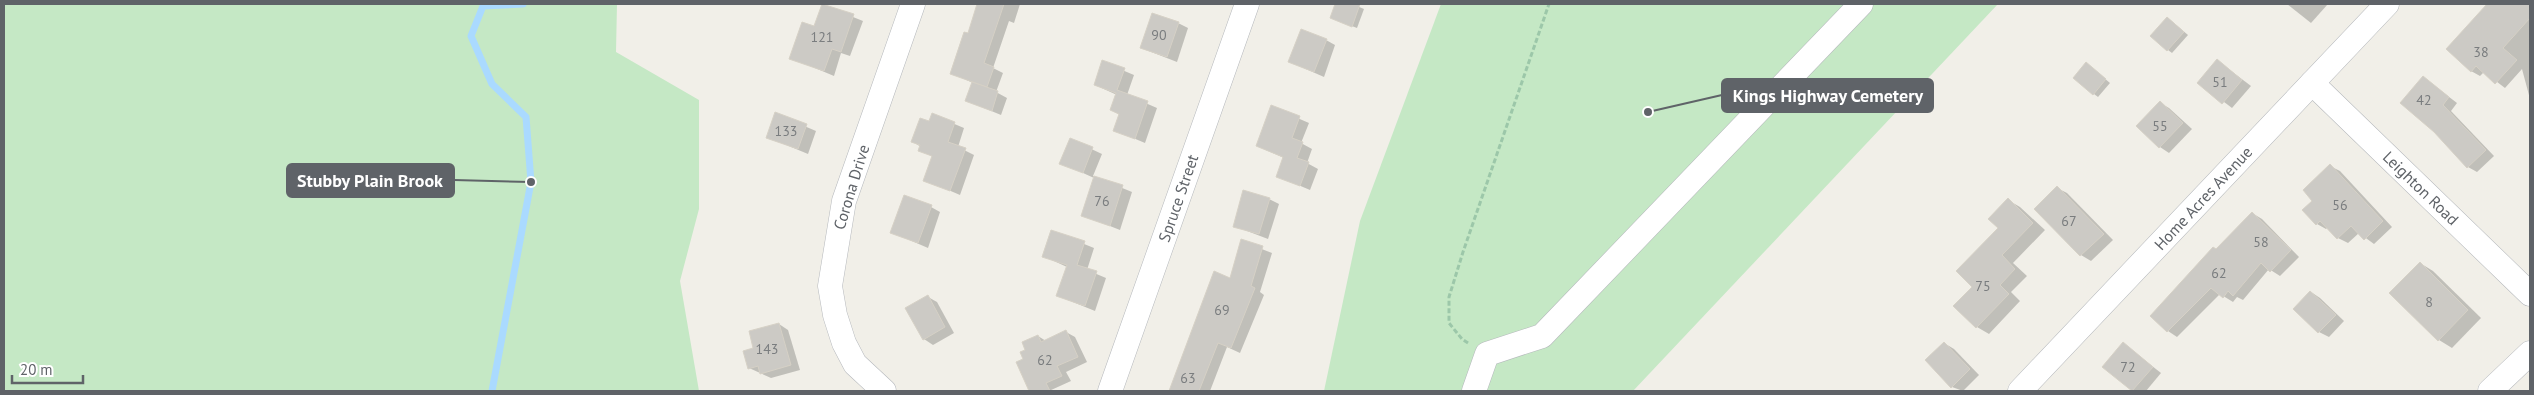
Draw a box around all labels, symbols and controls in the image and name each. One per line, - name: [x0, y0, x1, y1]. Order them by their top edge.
- house number: 90: [1151, 26, 1167, 44]
- house number: 121: [811, 28, 833, 46]
- house number: 38: [2473, 43, 2489, 61]
- house number: 51: [2212, 73, 2228, 91]
- callout: Kings Highway Cemetery: [1722, 79, 1933, 112]
- text: Kings Highway Cemetery: [1733, 84, 1924, 107]
- house number: 42: [2416, 91, 2432, 109]
- house number: 55: [2152, 117, 2168, 135]
- house number: 133: [775, 122, 797, 140]
- street label: Corona Drive: [829, 142, 873, 232]
- street label: Home Acres Avenue: [2150, 142, 2256, 254]
- street label: Leighton Road: [2379, 147, 2463, 229]
- street label: Spruce Street: [1154, 151, 1203, 244]
- callout: Stubby Plain Brook: [287, 164, 454, 197]
- text: Stubby Plain Brook: [297, 169, 443, 192]
- house number: 76: [1094, 192, 1110, 210]
- house number: 56: [2332, 196, 2348, 214]
- house number: 67: [2061, 212, 2077, 230]
- house number: 58: [2253, 233, 2269, 251]
- house number: 62: [2211, 264, 2227, 282]
- house number: 75: [1975, 277, 1991, 295]
- house number: 8: [2425, 293, 2433, 311]
- house number: 69: [1214, 301, 1230, 319]
- house number: 143: [756, 340, 778, 358]
- house number: 62: [1037, 351, 1053, 369]
- scale bar: [12, 352, 84, 384]
- house number: 72: [2120, 358, 2136, 376]
- text: 20 m: [20, 360, 53, 379]
- house number: 63: [1180, 369, 1196, 387]

